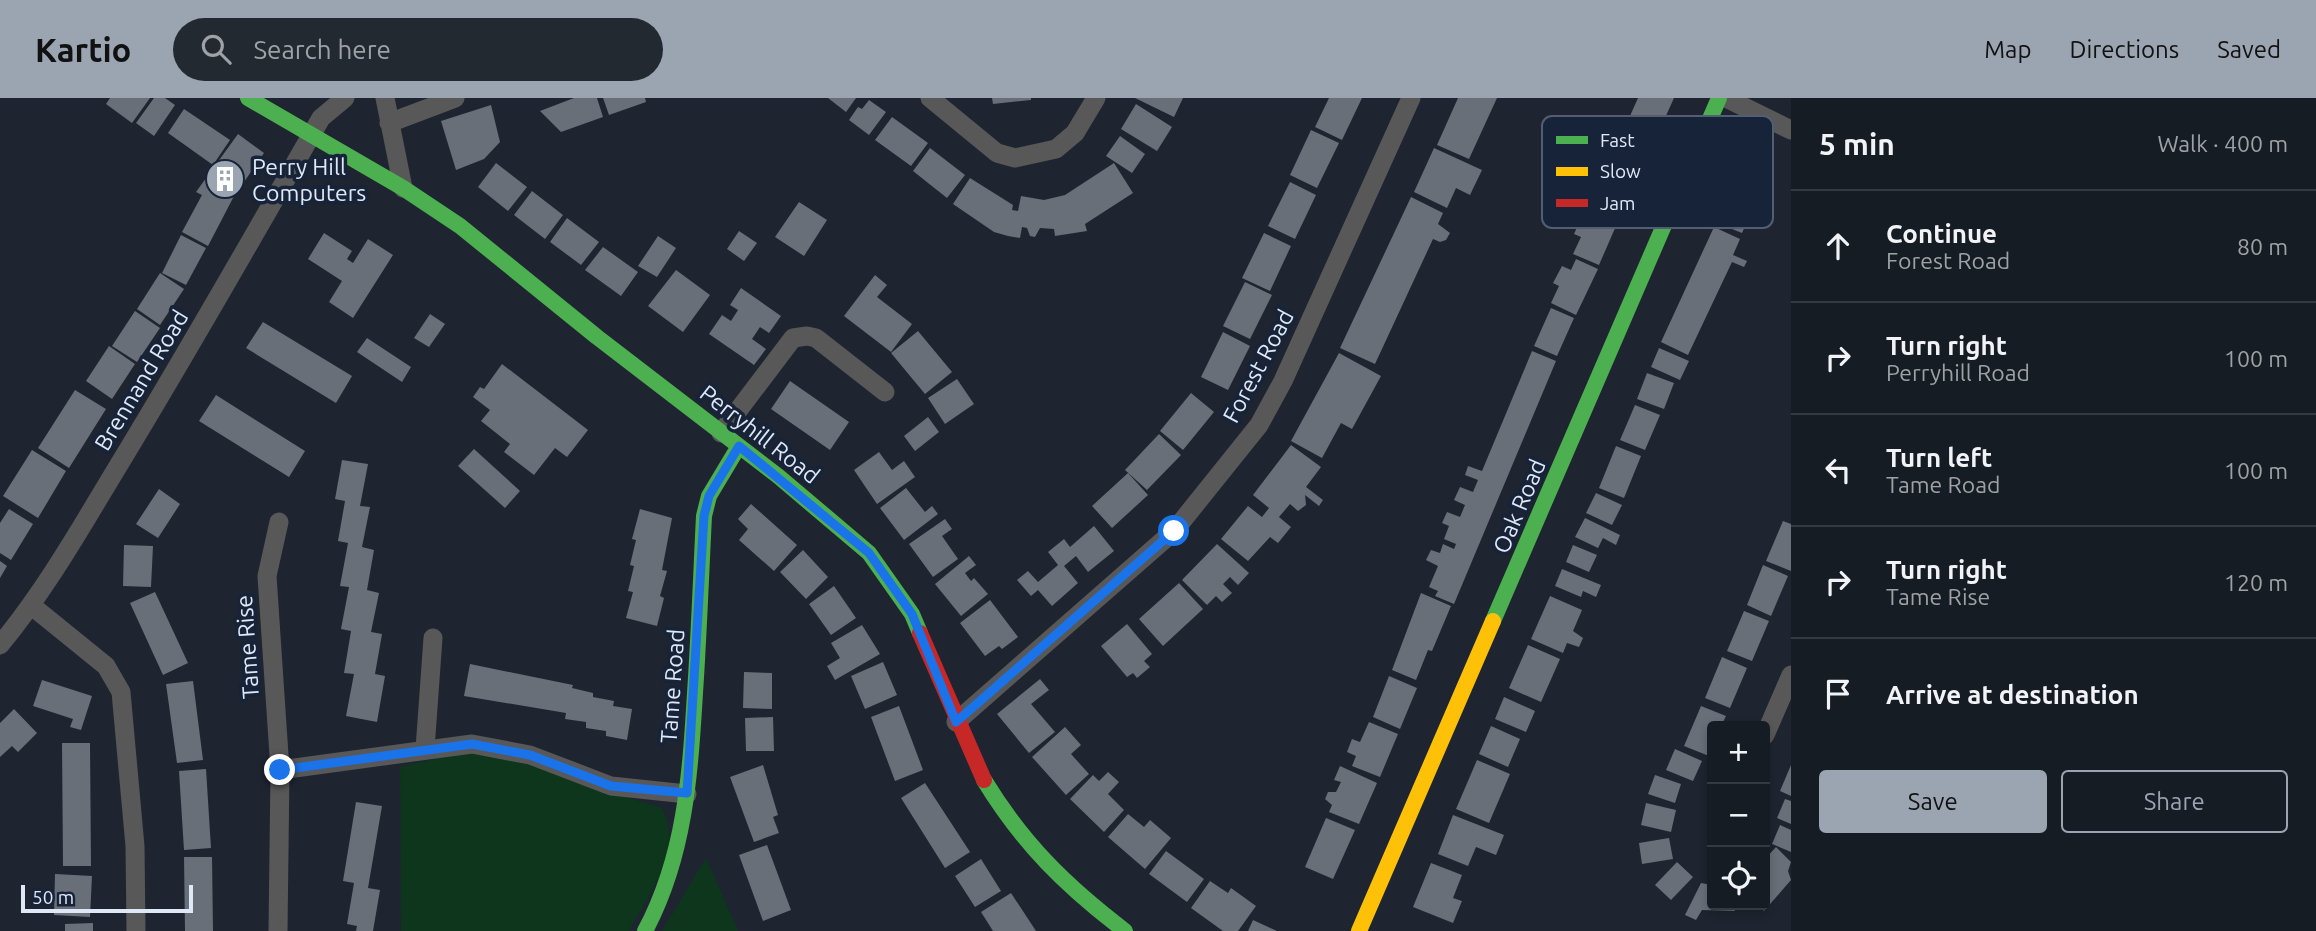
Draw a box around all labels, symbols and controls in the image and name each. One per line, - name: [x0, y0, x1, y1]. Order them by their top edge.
- search box: [173, 18, 663, 81]
- icon: search: [197, 30, 235, 68]
- text: Kartio: [35, 31, 131, 68]
- text: Search here: [253, 35, 391, 64]
- text: Map: [1984, 36, 2031, 63]
- text: Directions: [2069, 36, 2179, 63]
- text: Saved: [2217, 36, 2281, 63]
- legend: [1542, 116, 1773, 228]
- text: 5 min: [1819, 127, 1895, 161]
- text: Fast: [1600, 129, 1635, 151]
- text: Walk · 400 m: [2157, 131, 2288, 156]
- place label: Perry Hill Computers: [252, 154, 366, 205]
- building icon: Perry Hill Computers: [204, 158, 246, 200]
- text: Slow: [1600, 160, 1641, 182]
- text: Jam: [1600, 192, 1636, 214]
- text: Continue: [1886, 219, 1997, 248]
- icon: ahead: [1819, 227, 1857, 265]
- text: 80 m: [2237, 234, 2288, 259]
- text: Forest Road: [1886, 248, 2010, 273]
- street label: Brennand Road: [89, 305, 193, 455]
- street label: Forest Road: [1218, 305, 1298, 427]
- text: Turn right: [1886, 331, 2007, 360]
- icon: right: [1819, 339, 1857, 377]
- text: 100 m: [2224, 346, 2288, 371]
- text: Perryhill Road: [1886, 360, 2030, 385]
- street label: Perryhill Road: [696, 380, 824, 488]
- text: Turn left: [1886, 443, 1992, 472]
- icon: left: [1819, 451, 1857, 489]
- street label: Oak Road: [1488, 455, 1550, 557]
- text: 100 m: [2224, 458, 2288, 483]
- text: Tame Road: [1886, 472, 2001, 497]
- route start: [1158, 515, 1189, 546]
- text: Turn right: [1886, 555, 2007, 584]
- icon: right: [1819, 563, 1857, 601]
- text: 120 m: [2224, 570, 2288, 595]
- text: Tame Rise: [1886, 584, 1990, 609]
- street label: Tame Rise: [231, 594, 263, 700]
- street label: Tame Road: [656, 628, 688, 744]
- icon: arrive: [1819, 675, 1857, 713]
- text: Arrive at destination: [1886, 680, 2139, 709]
- map controls: [1707, 721, 1770, 910]
- button: +: [1707, 721, 1770, 784]
- route end: [264, 754, 295, 785]
- button: Save: [1819, 770, 2047, 833]
- button: Share: [2061, 770, 2288, 833]
- button: −: [1707, 784, 1770, 847]
- button: locate: [1707, 847, 1770, 910]
- scale bar: [21, 882, 192, 914]
- text: 50 m: [32, 886, 74, 908]

